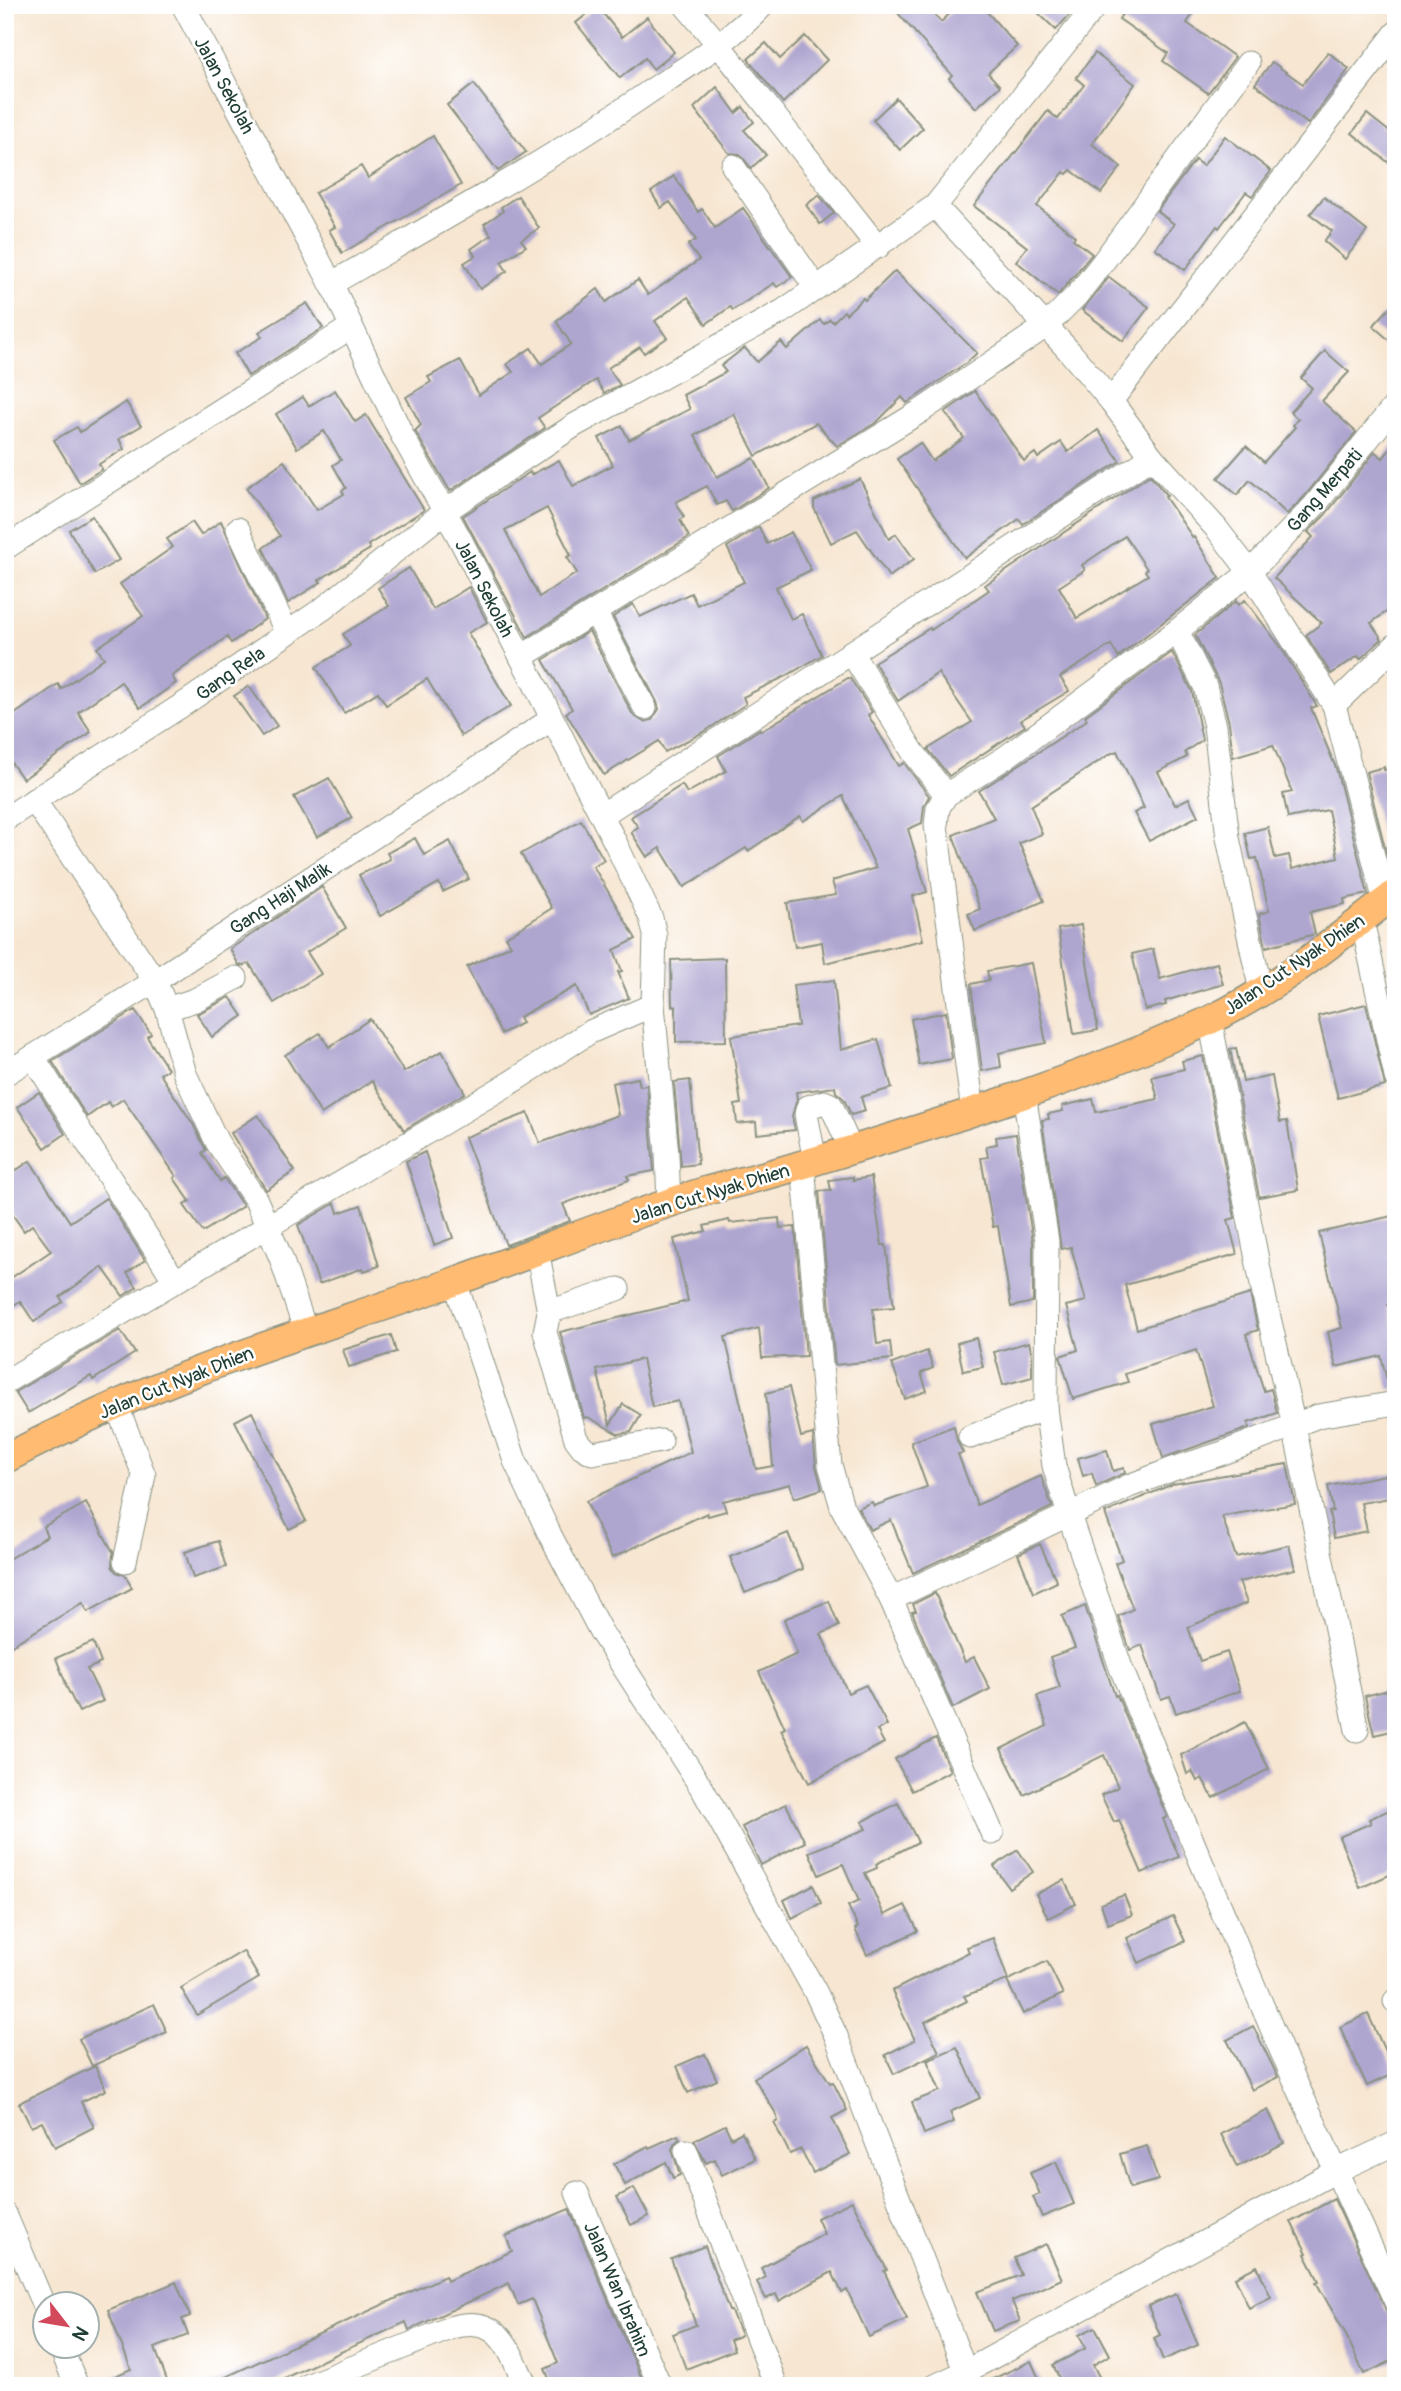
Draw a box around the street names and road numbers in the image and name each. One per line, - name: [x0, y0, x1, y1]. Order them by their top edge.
- street label: Jalan Sekolah: [189, 33, 260, 138]
- street label: Gang Merpati: [1282, 444, 1368, 538]
- street label: Jalan Sekolah: [449, 536, 519, 641]
- street label: Gang Rela: [191, 641, 270, 706]
- street label: Gang Haji Malik: [225, 857, 336, 941]
- street label: Jalan Cut Nyak Dhien: [1220, 909, 1370, 1021]
- street label: Jalan Cut Nyak Dhien: [628, 1158, 793, 1230]
- street label: Jalan Cut Nyak Dhien: [96, 1341, 257, 1425]
- street label: Jalan Wan Ibrahim: [578, 2218, 656, 2361]

